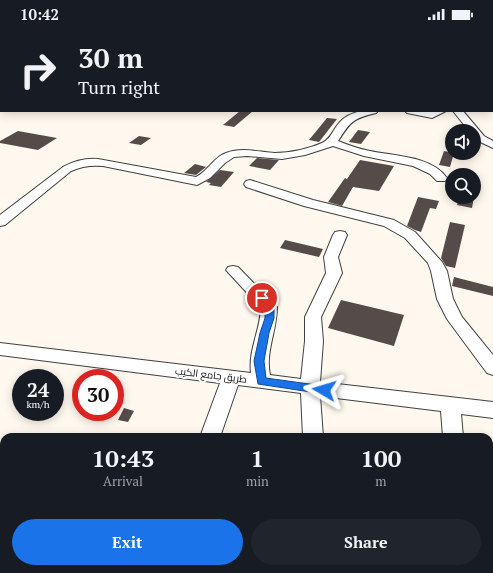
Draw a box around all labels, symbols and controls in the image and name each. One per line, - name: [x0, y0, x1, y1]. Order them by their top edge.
- text: 10:42: [20, 4, 59, 24]
- text: 30 m: [78, 39, 143, 76]
- icon: right: [12, 44, 64, 96]
- text: Turn right: [78, 75, 160, 99]
- map controls: [445, 124, 481, 204]
- button: sound: [445, 124, 481, 160]
- button: search: [445, 168, 481, 204]
- pin: [245, 281, 279, 315]
- icon: arrive: [251, 287, 273, 309]
- street label: طريق جامع الكيب: [174, 364, 248, 386]
- speed limit sign: 30: [72, 369, 124, 421]
- position arrow: [303, 369, 345, 411]
- text: 24: [27, 376, 49, 403]
- text: km/h: [26, 398, 50, 411]
- text: 10:43: [92, 442, 154, 474]
- text: 1: [251, 442, 264, 474]
- text: 100: [361, 442, 401, 474]
- text: Arrival: [103, 472, 143, 490]
- text: min: [246, 472, 269, 490]
- text: m: [375, 472, 387, 490]
- button: Exit: [12, 519, 243, 565]
- button: Share: [251, 519, 481, 565]

